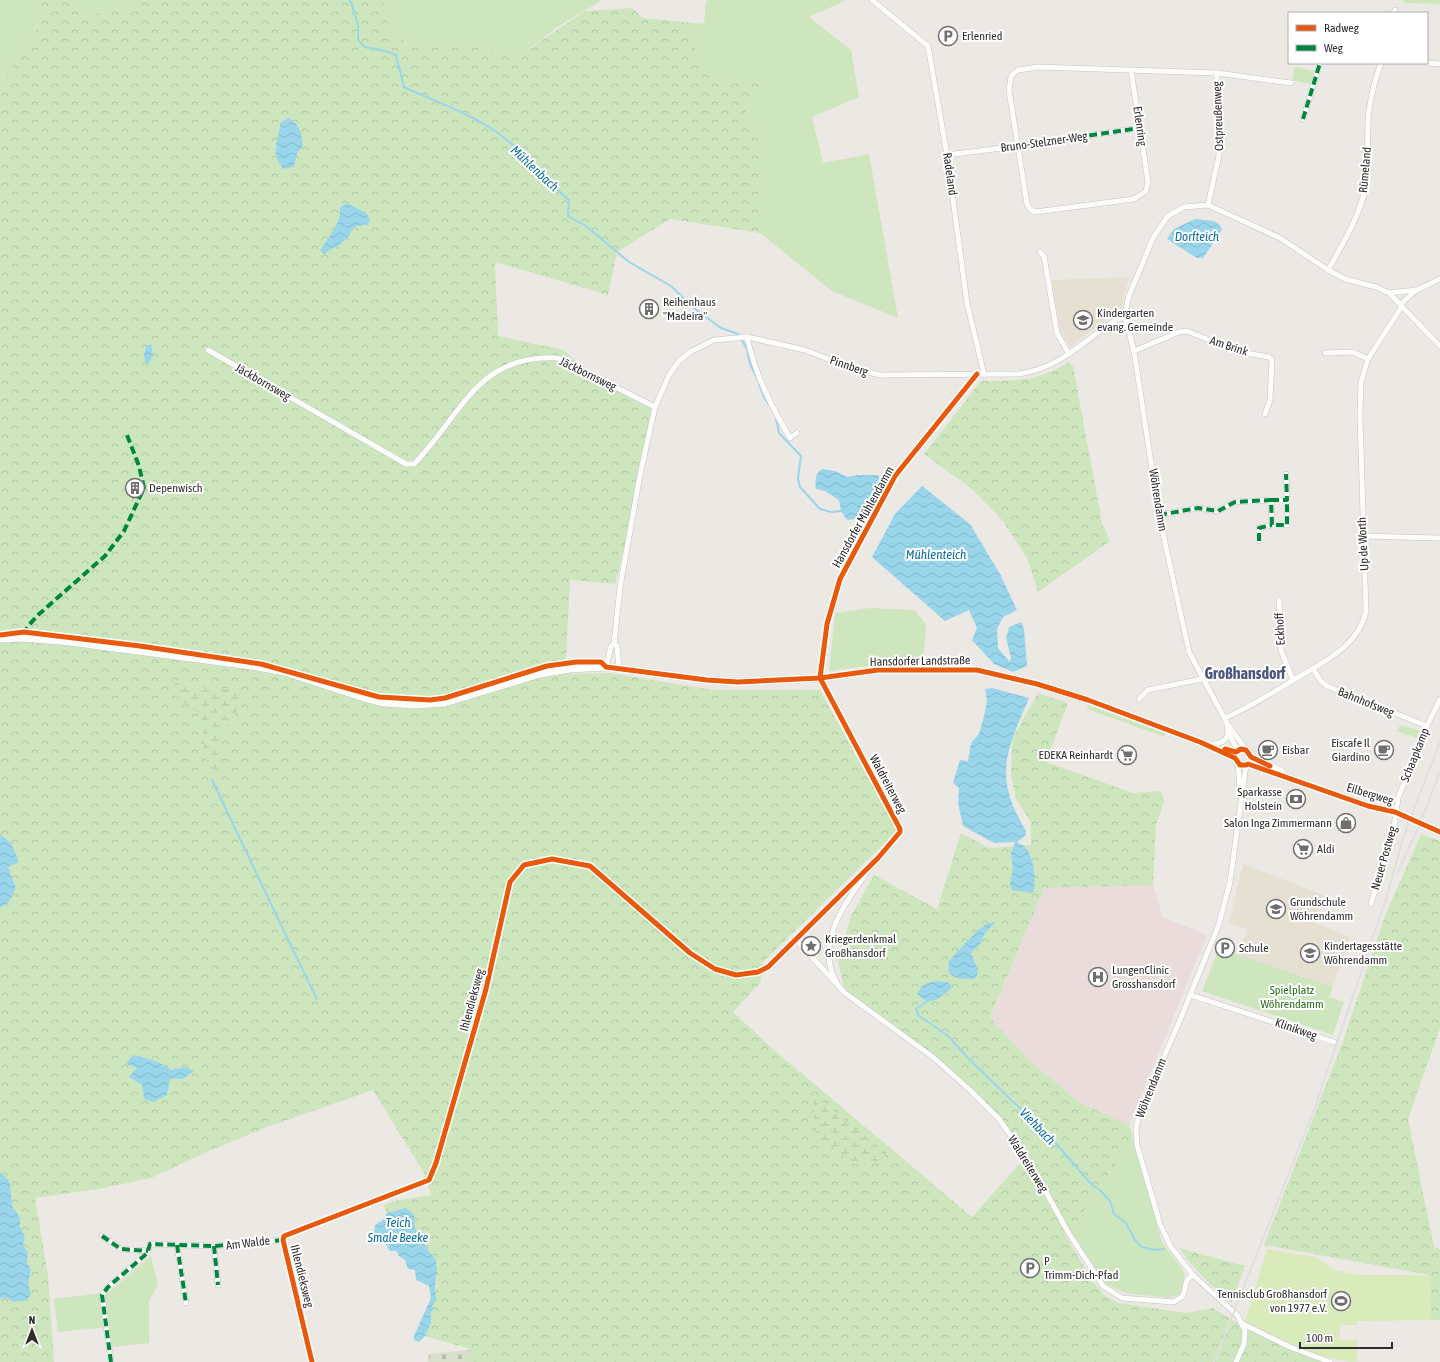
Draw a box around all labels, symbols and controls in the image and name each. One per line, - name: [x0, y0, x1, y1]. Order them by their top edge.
- legend: [1288, 12, 1428, 64]
- text: Radweg: [1324, 21, 1360, 35]
- parking icon: Erlenried: [937, 25, 959, 47]
- place label: Erlenried: [962, 29, 1002, 43]
- text: Weg: [1324, 41, 1344, 55]
- street label: Ostpreußenweg: [1210, 80, 1226, 151]
- street label: Erlenring: [1130, 105, 1150, 148]
- street label: Bruno-Stelzner-Weg: [1000, 129, 1089, 155]
- water label: Mühlenbach: [508, 142, 562, 195]
- street label: Rümeland: [1356, 146, 1374, 194]
- street label: Radeland: [940, 152, 960, 196]
- water label: Dorfteich: [1175, 229, 1220, 244]
- place label: Reihenhaus "Madeira": [663, 295, 716, 323]
- building icon: Reihenhaus "Madeira": [638, 298, 660, 320]
- place label: Kindergarten evang. Gemeinde: [1097, 306, 1173, 334]
- school or university icon: Kindergarten evang. Gemeinde: [1072, 309, 1094, 331]
- street label: Am Brink: [1208, 333, 1251, 359]
- street label: Pinnberg: [828, 353, 871, 379]
- street label: Jäckbornsweg: [557, 354, 620, 394]
- street label: Jäckbornsweg: [233, 361, 294, 404]
- street label: Hansdorfer Mühlendamm: [829, 464, 897, 570]
- street label: Wöhrendamm: [1146, 468, 1170, 532]
- building icon: Depenwisch: [124, 477, 146, 499]
- place label: Depenwisch: [149, 481, 203, 495]
- street label: Up de Worth: [1355, 517, 1371, 571]
- water label: Mühlenteich: [906, 547, 967, 562]
- street label: Eckhoff: [1272, 612, 1288, 646]
- street label: Hansdorfer Landstraße: [870, 653, 970, 669]
- district label: Großhansdorf: [1205, 664, 1286, 682]
- street label: Bahnhofsweg: [1336, 684, 1397, 720]
- street label: Schaapkamp: [1398, 726, 1432, 784]
- place label: Eiscafe Il Giardino: [1331, 736, 1371, 764]
- cafe icon: Eisbar: [1257, 739, 1279, 761]
- cafe icon: Eiscafe Il Giardino: [1373, 739, 1395, 761]
- place label: Eisbar: [1282, 743, 1309, 757]
- supermarket icon: EDEKA Reinhardt: [1116, 744, 1138, 766]
- place label: EDEKA Reinhardt: [1039, 748, 1114, 762]
- street label: Waldreiterweg: [867, 752, 910, 816]
- street label: Eilbergweg: [1345, 780, 1396, 808]
- place label: Sparkasse Holstein: [1237, 785, 1282, 813]
- bank icon: Sparkasse Holstein: [1285, 788, 1307, 810]
- shop icon: Salon Inga Zimmermann: [1335, 812, 1357, 834]
- place label: Salon Inga Zimmermann: [1224, 816, 1332, 830]
- street label: Neuer Postweg: [1368, 824, 1400, 892]
- supermarket icon: Aldi: [1292, 838, 1314, 860]
- place label: Aldi: [1317, 842, 1334, 856]
- place label: Grundschule Wöhrendamm: [1290, 895, 1353, 923]
- school or university icon: Grundschule Wöhrendamm: [1265, 898, 1287, 920]
- place label: Kriegerdenkmal Großhansdorf: [825, 932, 897, 960]
- place icon: Kriegerdenkmal Großhansdorf: [800, 935, 822, 957]
- parking icon: Schule: [1214, 937, 1236, 959]
- place label: Kindertagesstätte Wöhrendamm: [1324, 939, 1402, 967]
- place label: Schule: [1239, 941, 1269, 955]
- school or university icon: Kindertagesstätte Wöhrendamm: [1299, 942, 1321, 964]
- place label: LungenClinic Grosshansdorf: [1112, 963, 1176, 991]
- street label: Ihlendieksweg: [457, 966, 487, 1033]
- hospital icon: LungenClinic Grosshansdorf: [1087, 966, 1109, 988]
- park label: Spielplatz Wöhrendamm: [1260, 983, 1324, 1011]
- street label: Klinikweg: [1273, 1015, 1320, 1043]
- street label: Wöhrendamm: [1133, 1056, 1169, 1120]
- water label: Viehbach: [1017, 1105, 1059, 1148]
- street label: Waldreiterweg: [1005, 1133, 1051, 1196]
- water label: Teich Smale Beeke: [367, 1215, 429, 1245]
- street label: Am Walde: [225, 1233, 271, 1253]
- street label: Ihlendieksweg: [287, 1243, 317, 1310]
- place label: P Trimm-Dich-Pfad: [1044, 1254, 1118, 1282]
- parking icon: P Trimm-Dich-Pfad: [1019, 1257, 1041, 1279]
- place label: Tennisclub Großhansdorf von 1977 e.V.: [1217, 1287, 1328, 1315]
- sports icon: Tennisclub Großhansdorf von 1977 e.V.: [1330, 1290, 1352, 1312]
- north arrow: [12, 1310, 52, 1350]
- text: N: [29, 1314, 35, 1326]
- scale bar: [1300, 1324, 1392, 1350]
- text: 100 m: [1306, 1331, 1333, 1345]

